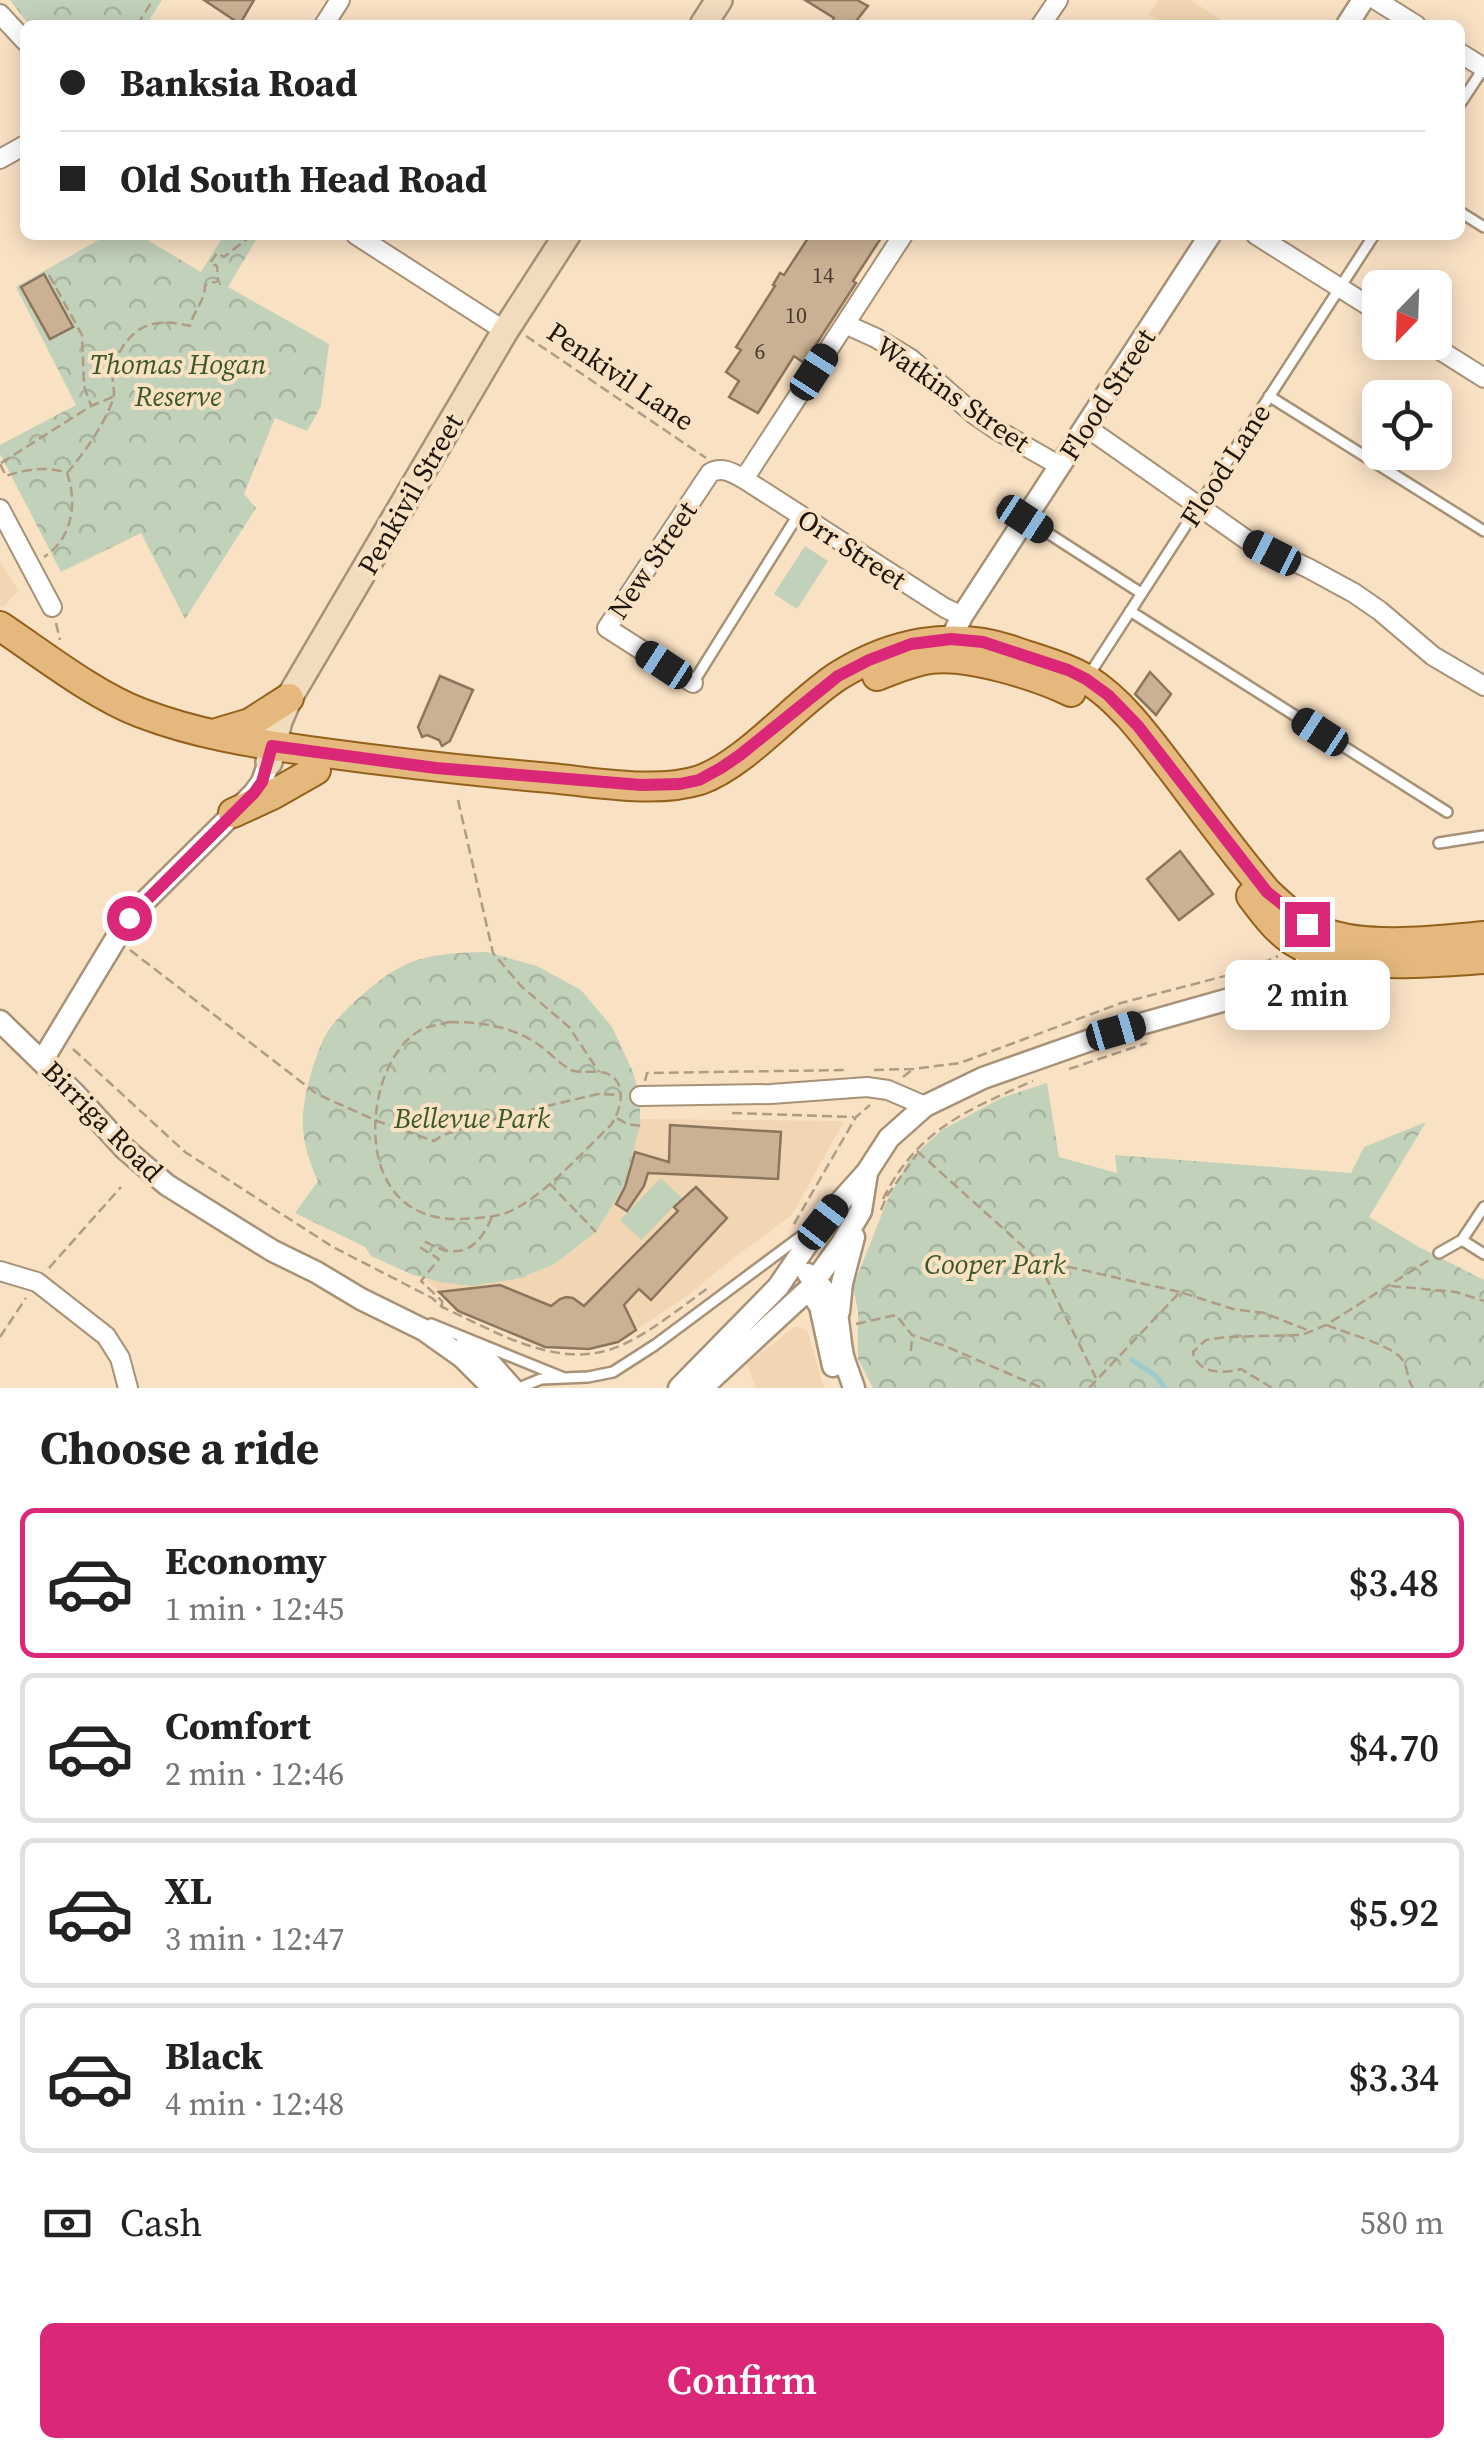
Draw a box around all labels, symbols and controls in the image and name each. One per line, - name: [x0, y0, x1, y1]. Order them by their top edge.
- text: Banksia Road: [120, 57, 358, 109]
- text: Old South Head Road: [120, 153, 487, 205]
- house number: 14: [812, 260, 834, 290]
- north arrow: [1362, 270, 1452, 360]
- map controls: [1362, 270, 1452, 470]
- house number: 10: [785, 300, 807, 330]
- street label: Penkivil Lane: [540, 313, 702, 439]
- street label: Flood Street: [1050, 320, 1164, 467]
- street label: Watkins Street: [868, 327, 1038, 462]
- house number: 6: [754, 336, 766, 366]
- car: [785, 339, 843, 405]
- park label: Thomas Hogan Reserve: [90, 345, 266, 415]
- button: locate: [1362, 380, 1452, 470]
- street label: Flood Lane: [1171, 396, 1279, 534]
- street label: Penkivil Street: [349, 406, 472, 582]
- car: [992, 490, 1058, 548]
- street label: New Street: [599, 493, 706, 626]
- street label: Orr Street: [790, 500, 914, 599]
- car: [1238, 526, 1306, 580]
- car: [631, 636, 697, 694]
- car: [1287, 703, 1353, 761]
- route start: [107, 896, 152, 941]
- route end: [1285, 902, 1330, 947]
- callout: 2 min: [1224, 959, 1390, 1029]
- text: 2 min: [1266, 973, 1349, 1017]
- car: [1083, 1008, 1149, 1054]
- street label: Birriga Road: [34, 1052, 172, 1190]
- park label: Bellevue Park: [393, 1099, 551, 1137]
- car: [793, 1189, 853, 1255]
- park label: Cooper Park: [924, 1245, 1066, 1283]
- text: Choose a ride: [40, 1417, 319, 1479]
- text: Economy: [165, 1535, 327, 1587]
- icon: car: [45, 1538, 135, 1628]
- text: $3.48: [1349, 1557, 1439, 1609]
- text: 1 min · 12:45: [165, 1587, 344, 1631]
- text: Comfort: [165, 1700, 311, 1752]
- icon: car: [45, 1703, 135, 1793]
- text: $4.70: [1349, 1722, 1439, 1774]
- text: 2 min · 12:46: [165, 1752, 344, 1796]
- text: XL: [165, 1865, 212, 1917]
- icon: car: [45, 1868, 135, 1958]
- text: $5.92: [1349, 1887, 1439, 1939]
- text: 3 min · 12:47: [165, 1917, 344, 1961]
- text: Black: [165, 2030, 263, 2082]
- icon: car: [45, 2033, 135, 2123]
- text: $3.34: [1349, 2052, 1439, 2104]
- text: 4 min · 12:48: [165, 2082, 344, 2126]
- icon: cash: [40, 2196, 95, 2251]
- text: Cash: [120, 2197, 202, 2249]
- text: 580 m: [1360, 2201, 1444, 2245]
- button: Confirm: [40, 2323, 1444, 2438]

